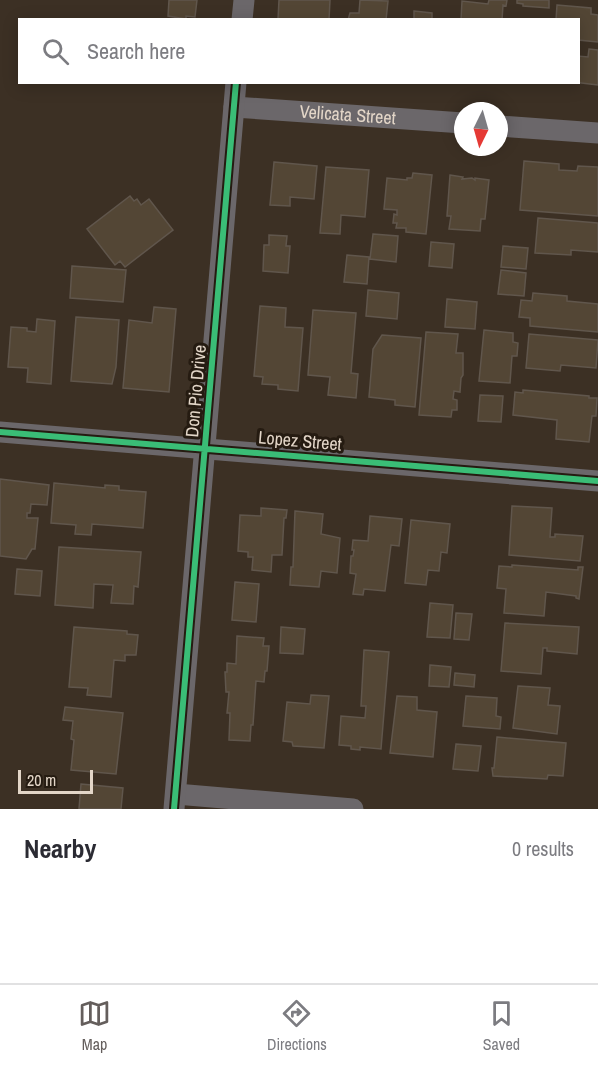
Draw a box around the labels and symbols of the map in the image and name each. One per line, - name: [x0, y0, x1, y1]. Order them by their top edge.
- street label: Velicata Street: [299, 99, 397, 130]
- north arrow: [454, 102, 508, 156]
- street label: Don Pio Drive: [179, 344, 212, 438]
- street label: Lopez Street: [257, 424, 343, 457]
- scale bar: [18, 767, 93, 794]

